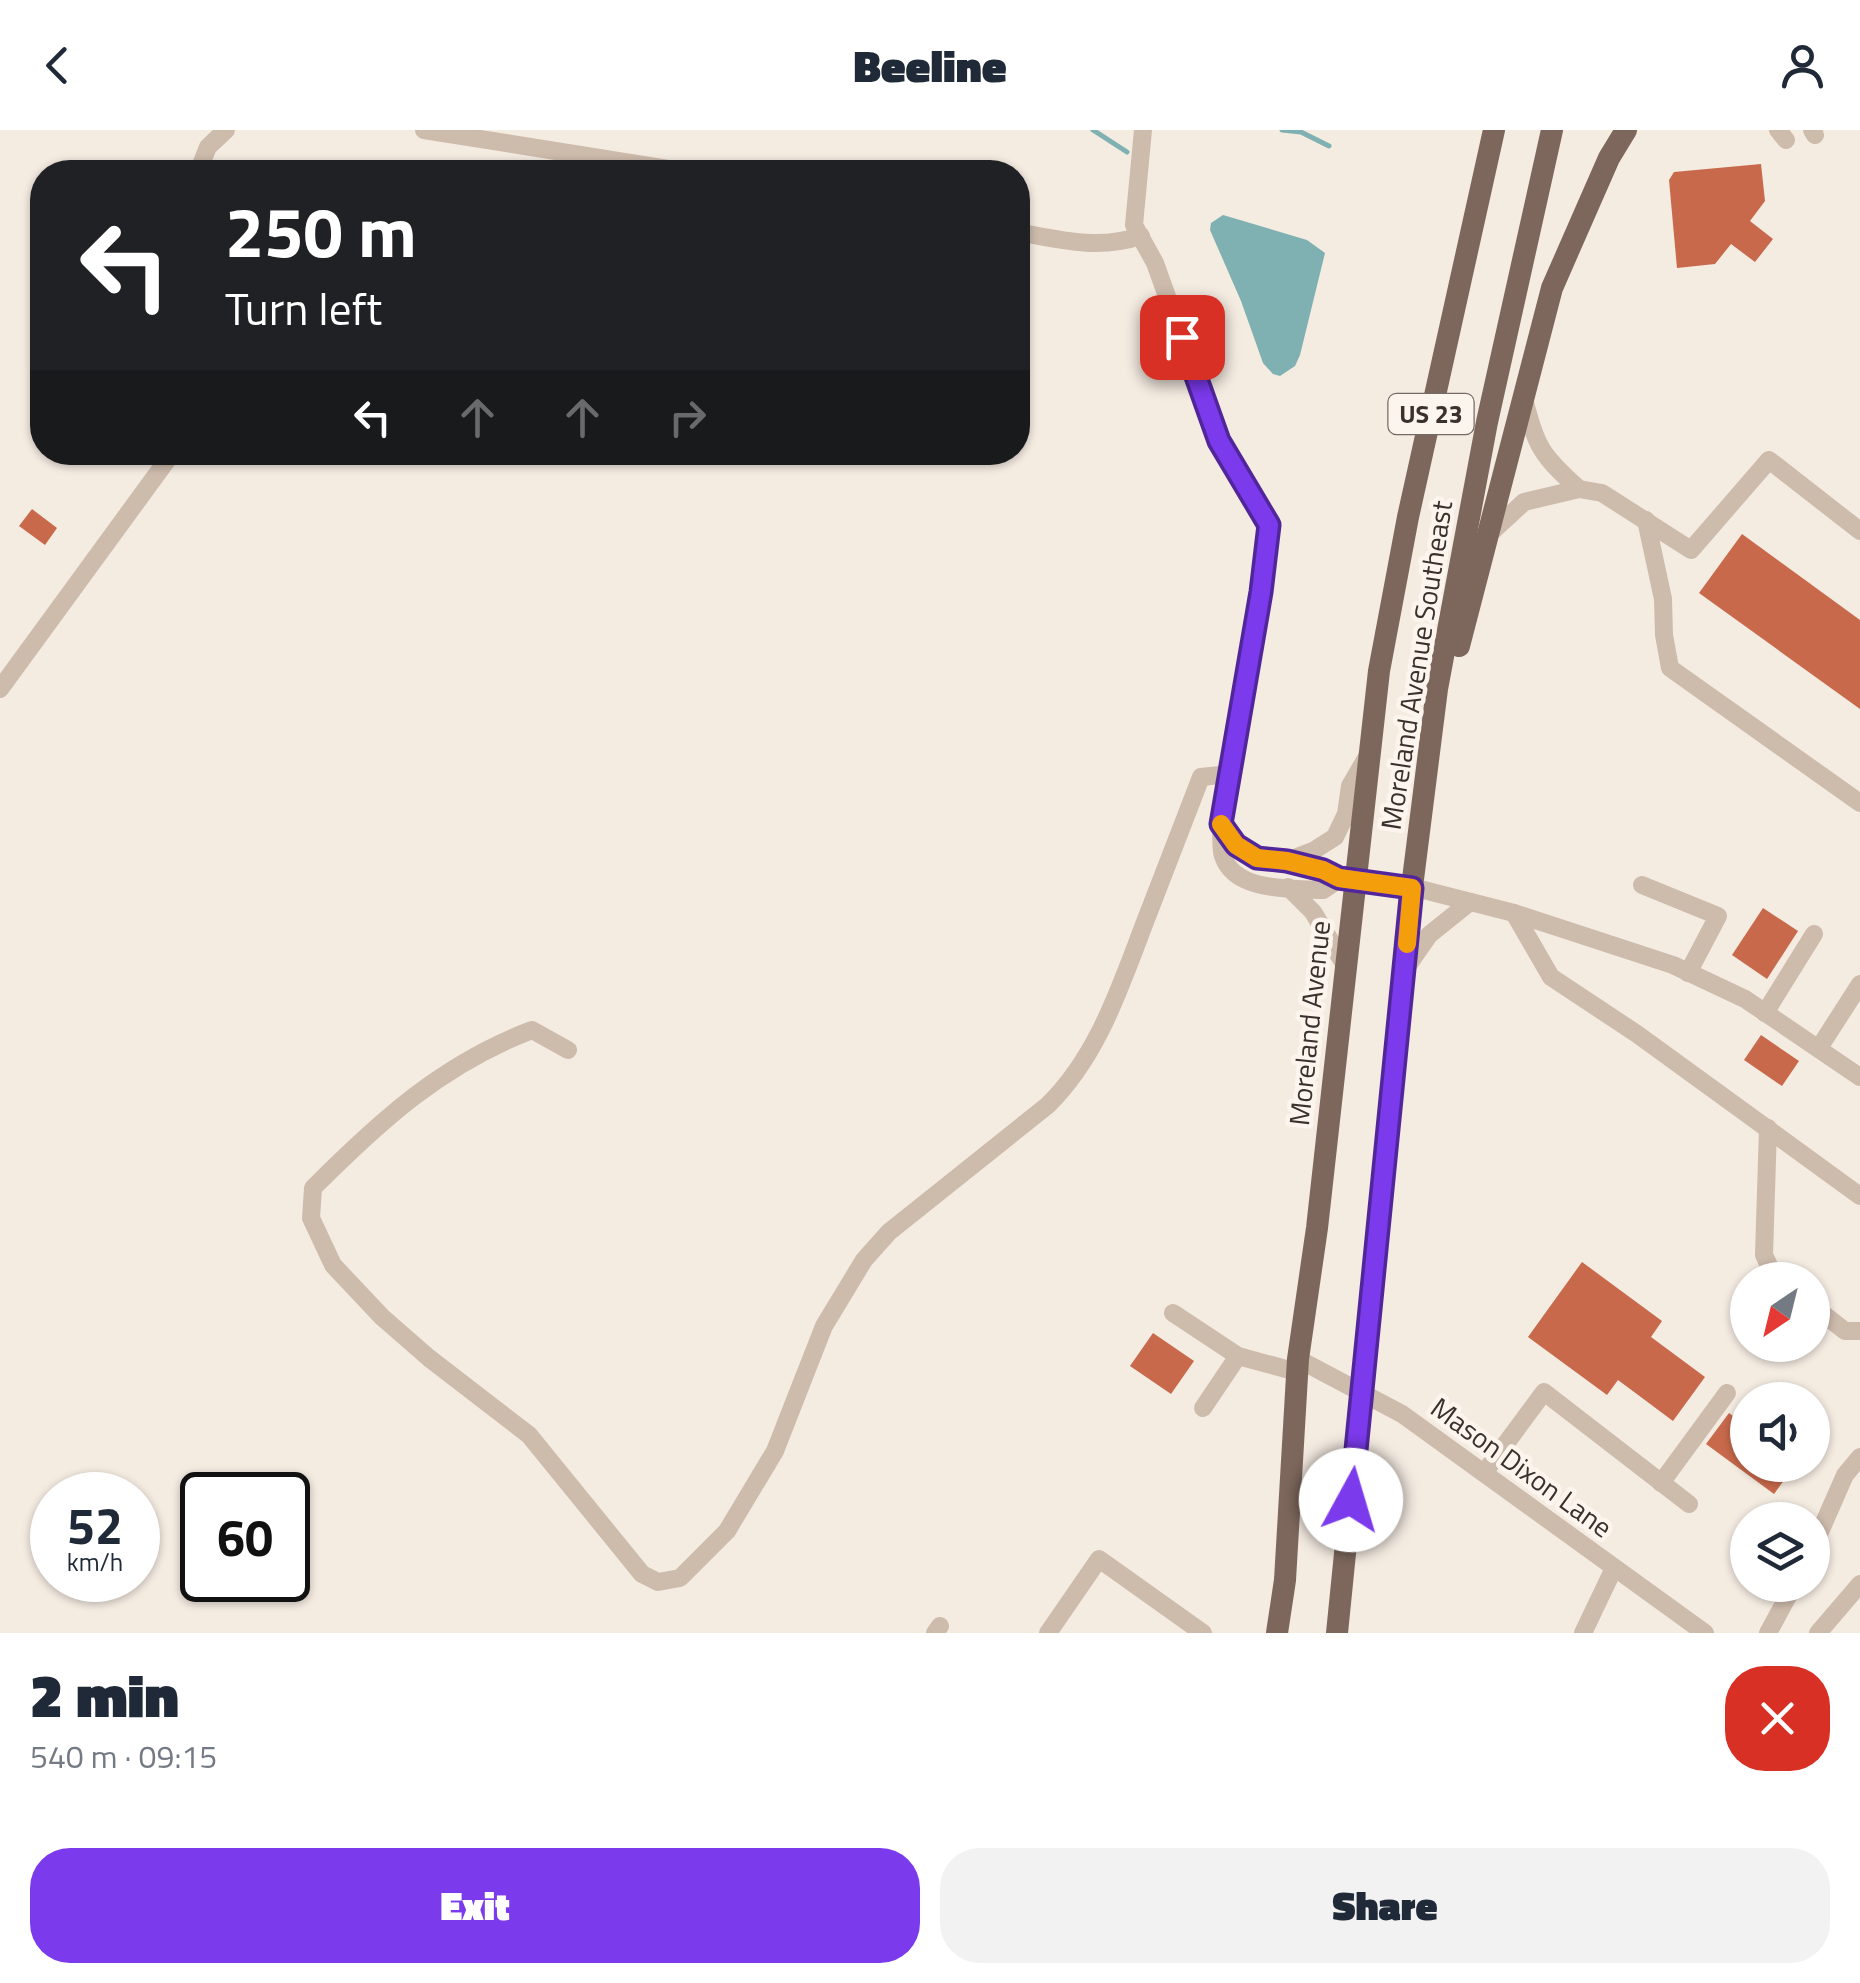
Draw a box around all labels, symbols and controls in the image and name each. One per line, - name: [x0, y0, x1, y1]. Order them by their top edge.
- text: Beeline: [853, 31, 1007, 99]
- icon: back: [30, 38, 85, 93]
- icon: person: [1775, 38, 1830, 93]
- text: 250 m: [225, 178, 417, 284]
- icon: left: [60, 200, 190, 330]
- text: Turn left: [225, 274, 382, 342]
- pin: [1140, 295, 1225, 380]
- icon: arrive: [1155, 310, 1210, 365]
- icon: left: [345, 390, 400, 445]
- icon: ahead: [450, 390, 505, 445]
- icon: ahead: [555, 390, 610, 445]
- icon: right: [660, 390, 715, 445]
- road number: US 23: [1388, 394, 1474, 434]
- street label: Moreland Avenue Southeast: [1369, 497, 1463, 833]
- street label: Moreland Avenue: [1277, 918, 1341, 1128]
- north arrow: [1730, 1262, 1830, 1362]
- map controls: [1730, 1262, 1830, 1602]
- button: sound: [1730, 1382, 1830, 1482]
- street label: Mason Dixon Lane: [1422, 1386, 1622, 1548]
- position arrow: [1299, 1448, 1403, 1552]
- speed limit sign: 60: [180, 1472, 310, 1602]
- text: 52: [67, 1487, 123, 1563]
- button: layers: [1730, 1502, 1830, 1602]
- text: km/h: [67, 1543, 123, 1581]
- text: 2 min: [30, 1649, 179, 1740]
- button: close: [1725, 1666, 1830, 1771]
- text: 540 m · 09:15: [30, 1732, 217, 1780]
- button: Exit: [30, 1848, 920, 1963]
- button: Share: [940, 1848, 1830, 1963]

